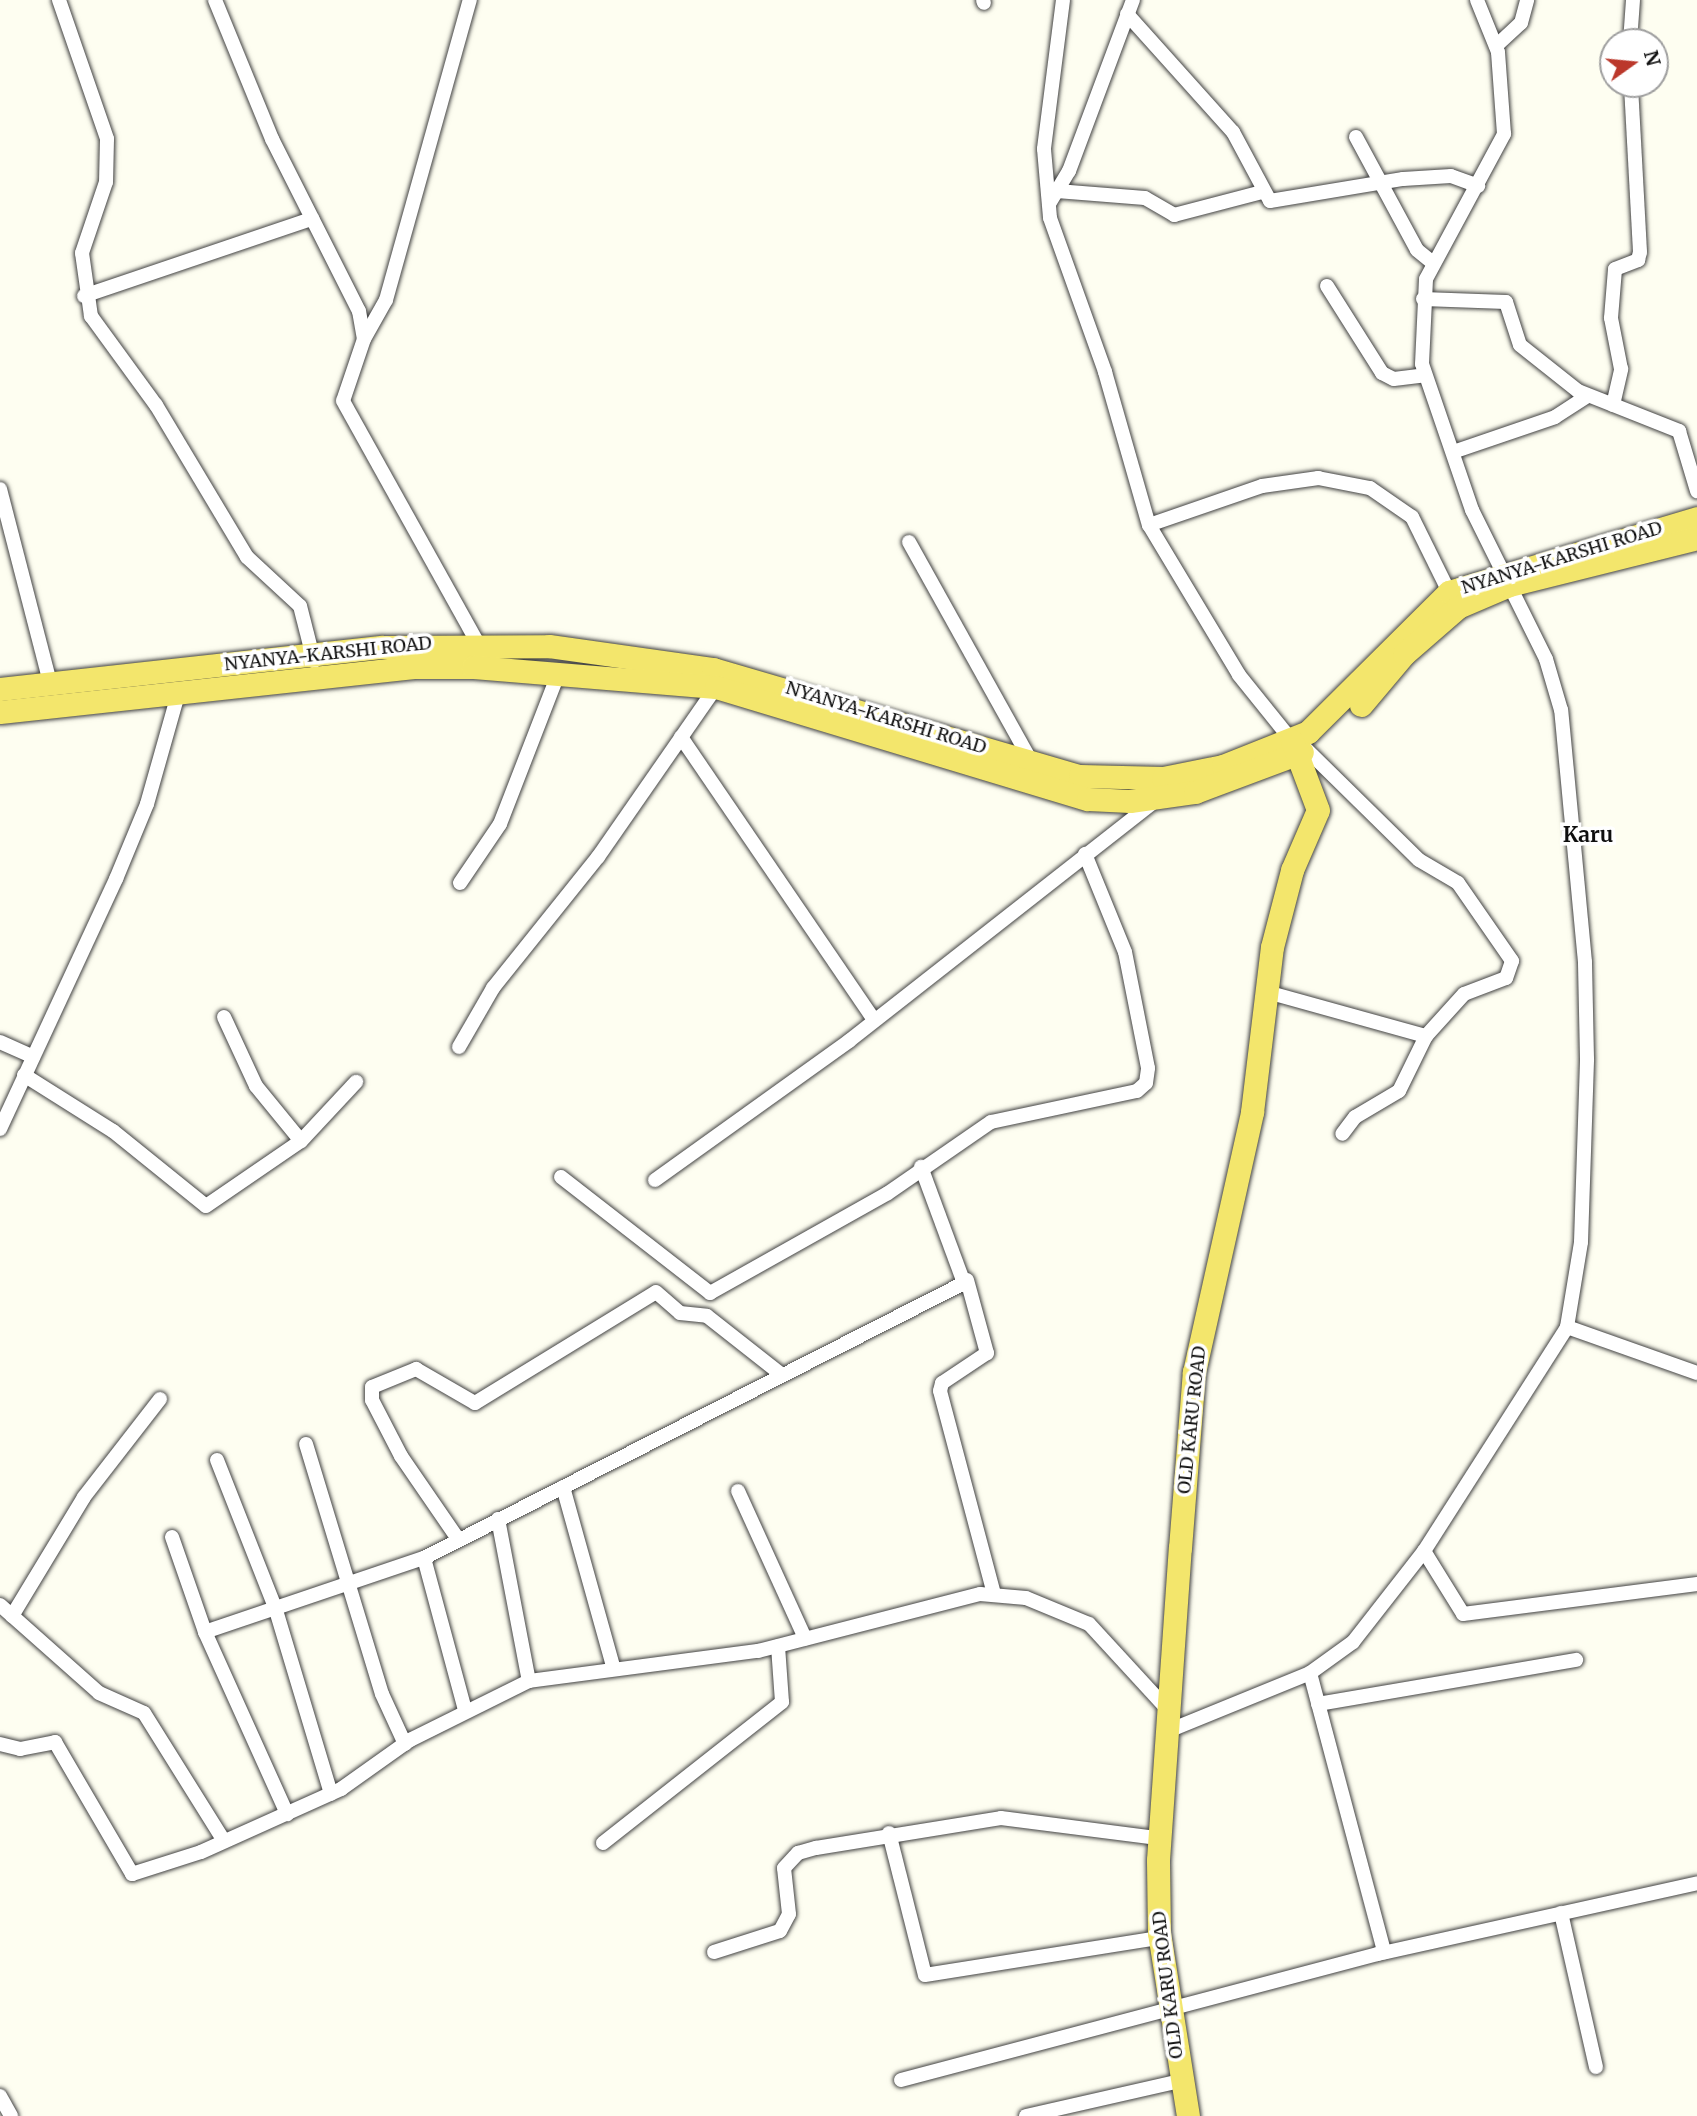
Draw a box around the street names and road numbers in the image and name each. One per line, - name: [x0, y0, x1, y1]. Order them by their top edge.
- street label: NYANYA-KARSHI ROAD: [1459, 517, 1665, 599]
- street label: NYANYA-KARSHI ROAD: [223, 632, 433, 676]
- street label: NYANYA-KARSHI ROAD: [783, 677, 989, 759]
- street label: OLD KARU ROAD: [1174, 1345, 1210, 1495]
- street label: OLD KARU ROAD: [1148, 1910, 1188, 2060]

